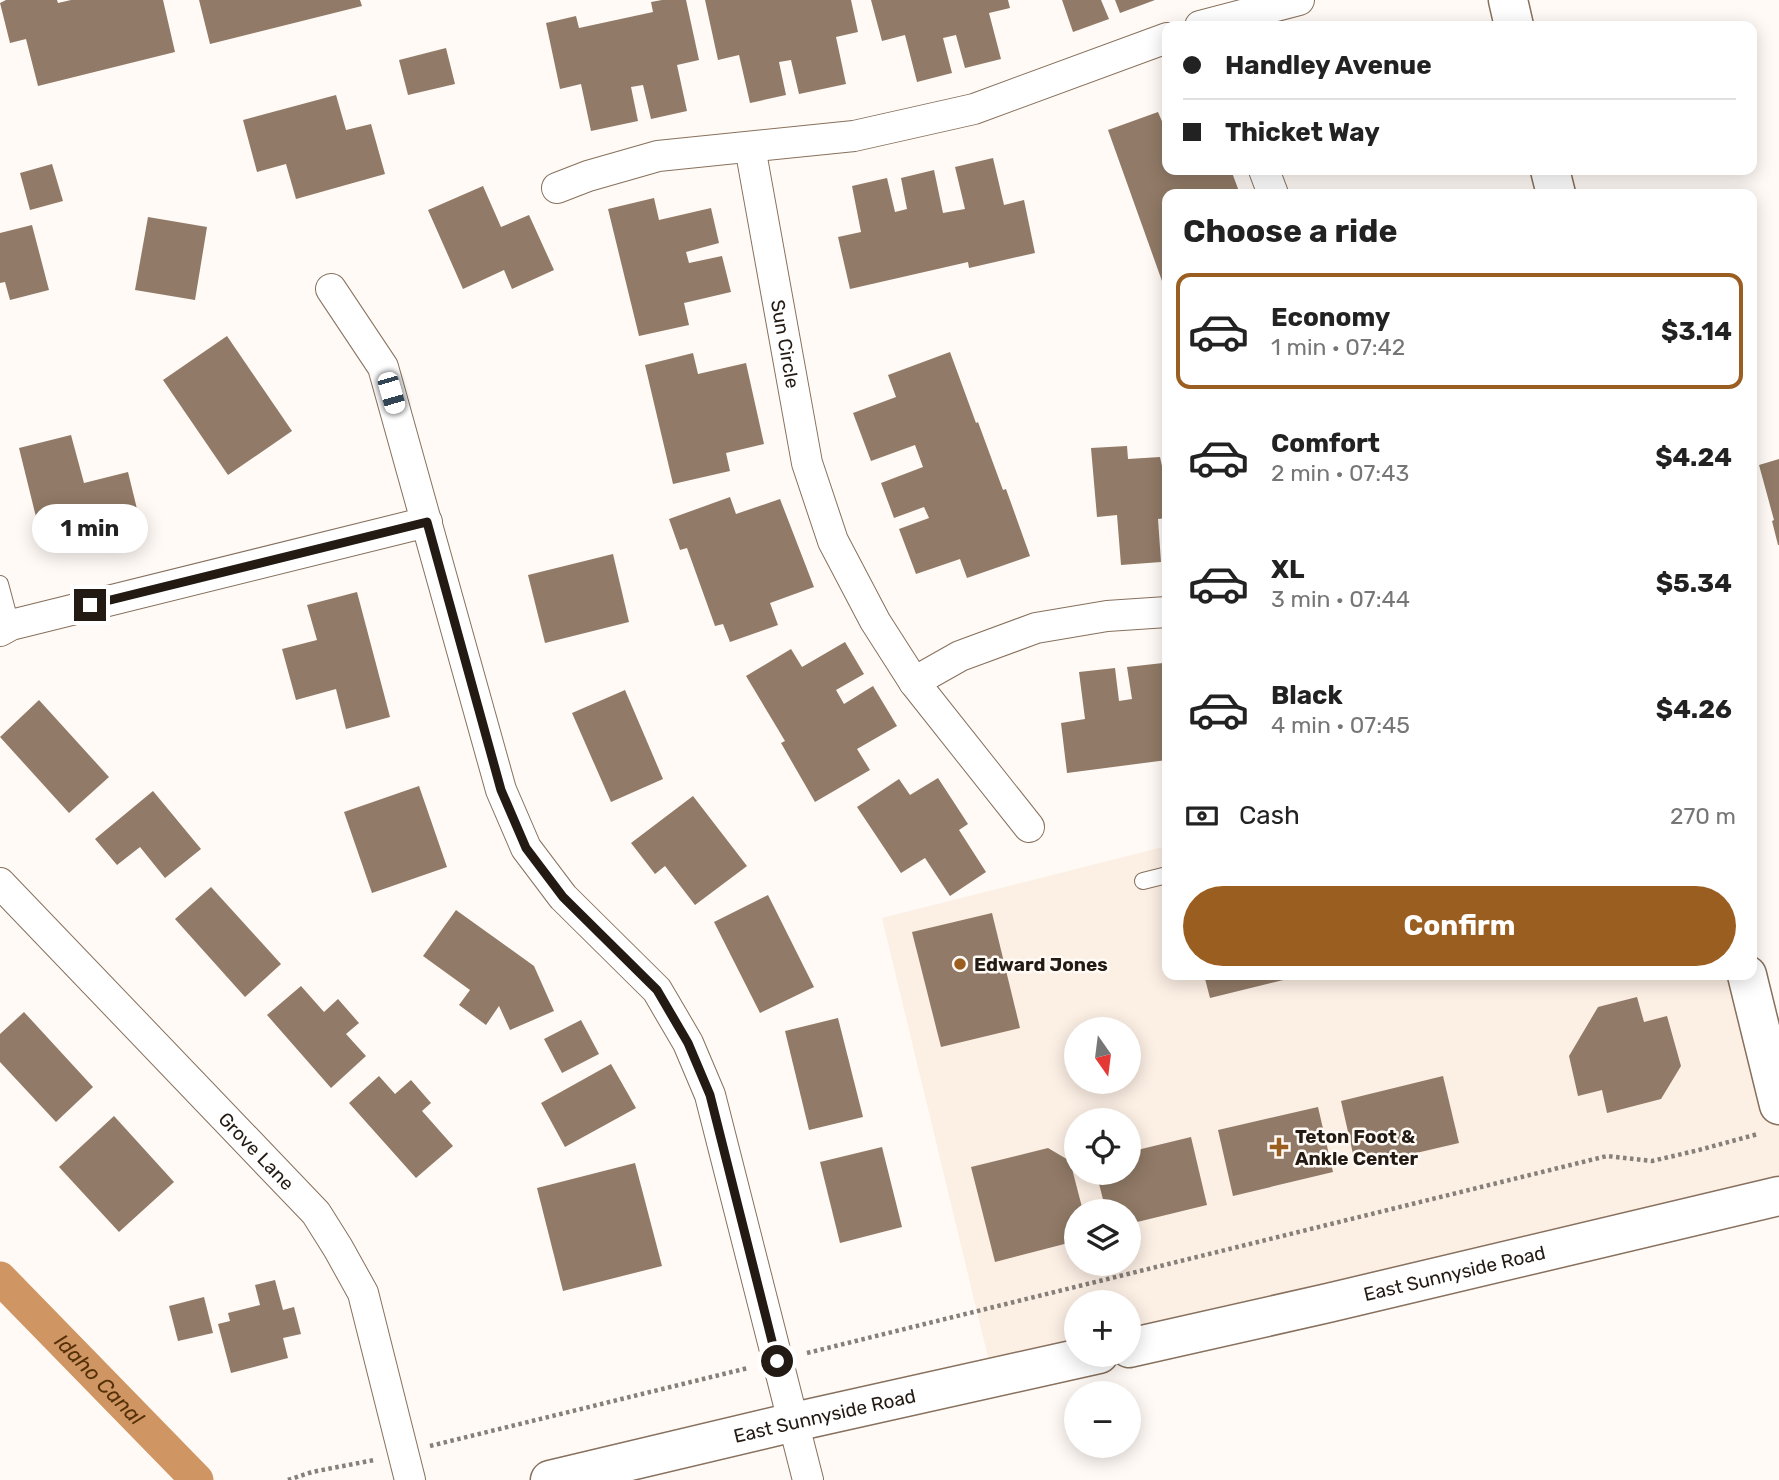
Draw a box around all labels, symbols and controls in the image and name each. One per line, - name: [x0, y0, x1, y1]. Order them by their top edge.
- text: Handley Avenue: [1225, 50, 1432, 81]
- text: Thicket Way: [1225, 117, 1380, 148]
- text: Choose a ride: [1183, 212, 1397, 250]
- street label: Sun Circle: [766, 298, 804, 390]
- icon: car: [1187, 300, 1250, 363]
- text: Economy: [1271, 302, 1390, 333]
- text: $3.14: [1661, 316, 1732, 347]
- text: 1 min · 07:42: [1271, 333, 1405, 361]
- car: [376, 370, 407, 416]
- icon: car: [1187, 426, 1250, 489]
- text: Comfort: [1271, 428, 1380, 459]
- text: $4.24: [1655, 442, 1732, 473]
- text: 2 min · 07:43: [1271, 459, 1409, 487]
- callout: 1 min: [32, 504, 148, 552]
- text: 1 min: [61, 514, 119, 542]
- icon: car: [1187, 552, 1250, 615]
- text: XL: [1271, 554, 1304, 585]
- text: $5.34: [1656, 568, 1732, 599]
- text: 3 min · 07:44: [1271, 585, 1410, 613]
- route end: [74, 589, 106, 621]
- icon: car: [1187, 678, 1250, 741]
- text: Black: [1271, 680, 1343, 711]
- text: $4.26: [1656, 694, 1732, 725]
- text: 4 min · 07:45: [1271, 711, 1410, 739]
- icon: cash: [1183, 797, 1221, 835]
- text: Cash: [1239, 800, 1300, 831]
- text: 270 m: [1670, 802, 1736, 830]
- button: Confirm: [1183, 886, 1736, 966]
- place label: Edward Jones: [974, 953, 1108, 976]
- marker: Edward Jones: [952, 956, 968, 972]
- north arrow: [1064, 1017, 1141, 1094]
- map controls: [1064, 1017, 1141, 1458]
- street label: Grove Lane: [214, 1107, 299, 1195]
- button: locate: [1064, 1108, 1141, 1185]
- place label: Teton Foot & Ankle Center: [1295, 1125, 1419, 1170]
- marker: Teton Foot & Ankle Center: [1269, 1137, 1289, 1157]
- button: layers: [1064, 1199, 1141, 1276]
- street label: East Sunnyside Road: [1361, 1241, 1548, 1306]
- button: +: [1064, 1290, 1141, 1367]
- water label: Idaho Canal: [50, 1329, 150, 1431]
- route start: [761, 1345, 793, 1377]
- button: −: [1064, 1381, 1141, 1458]
- street label: East Sunnyside Road: [731, 1384, 918, 1448]

